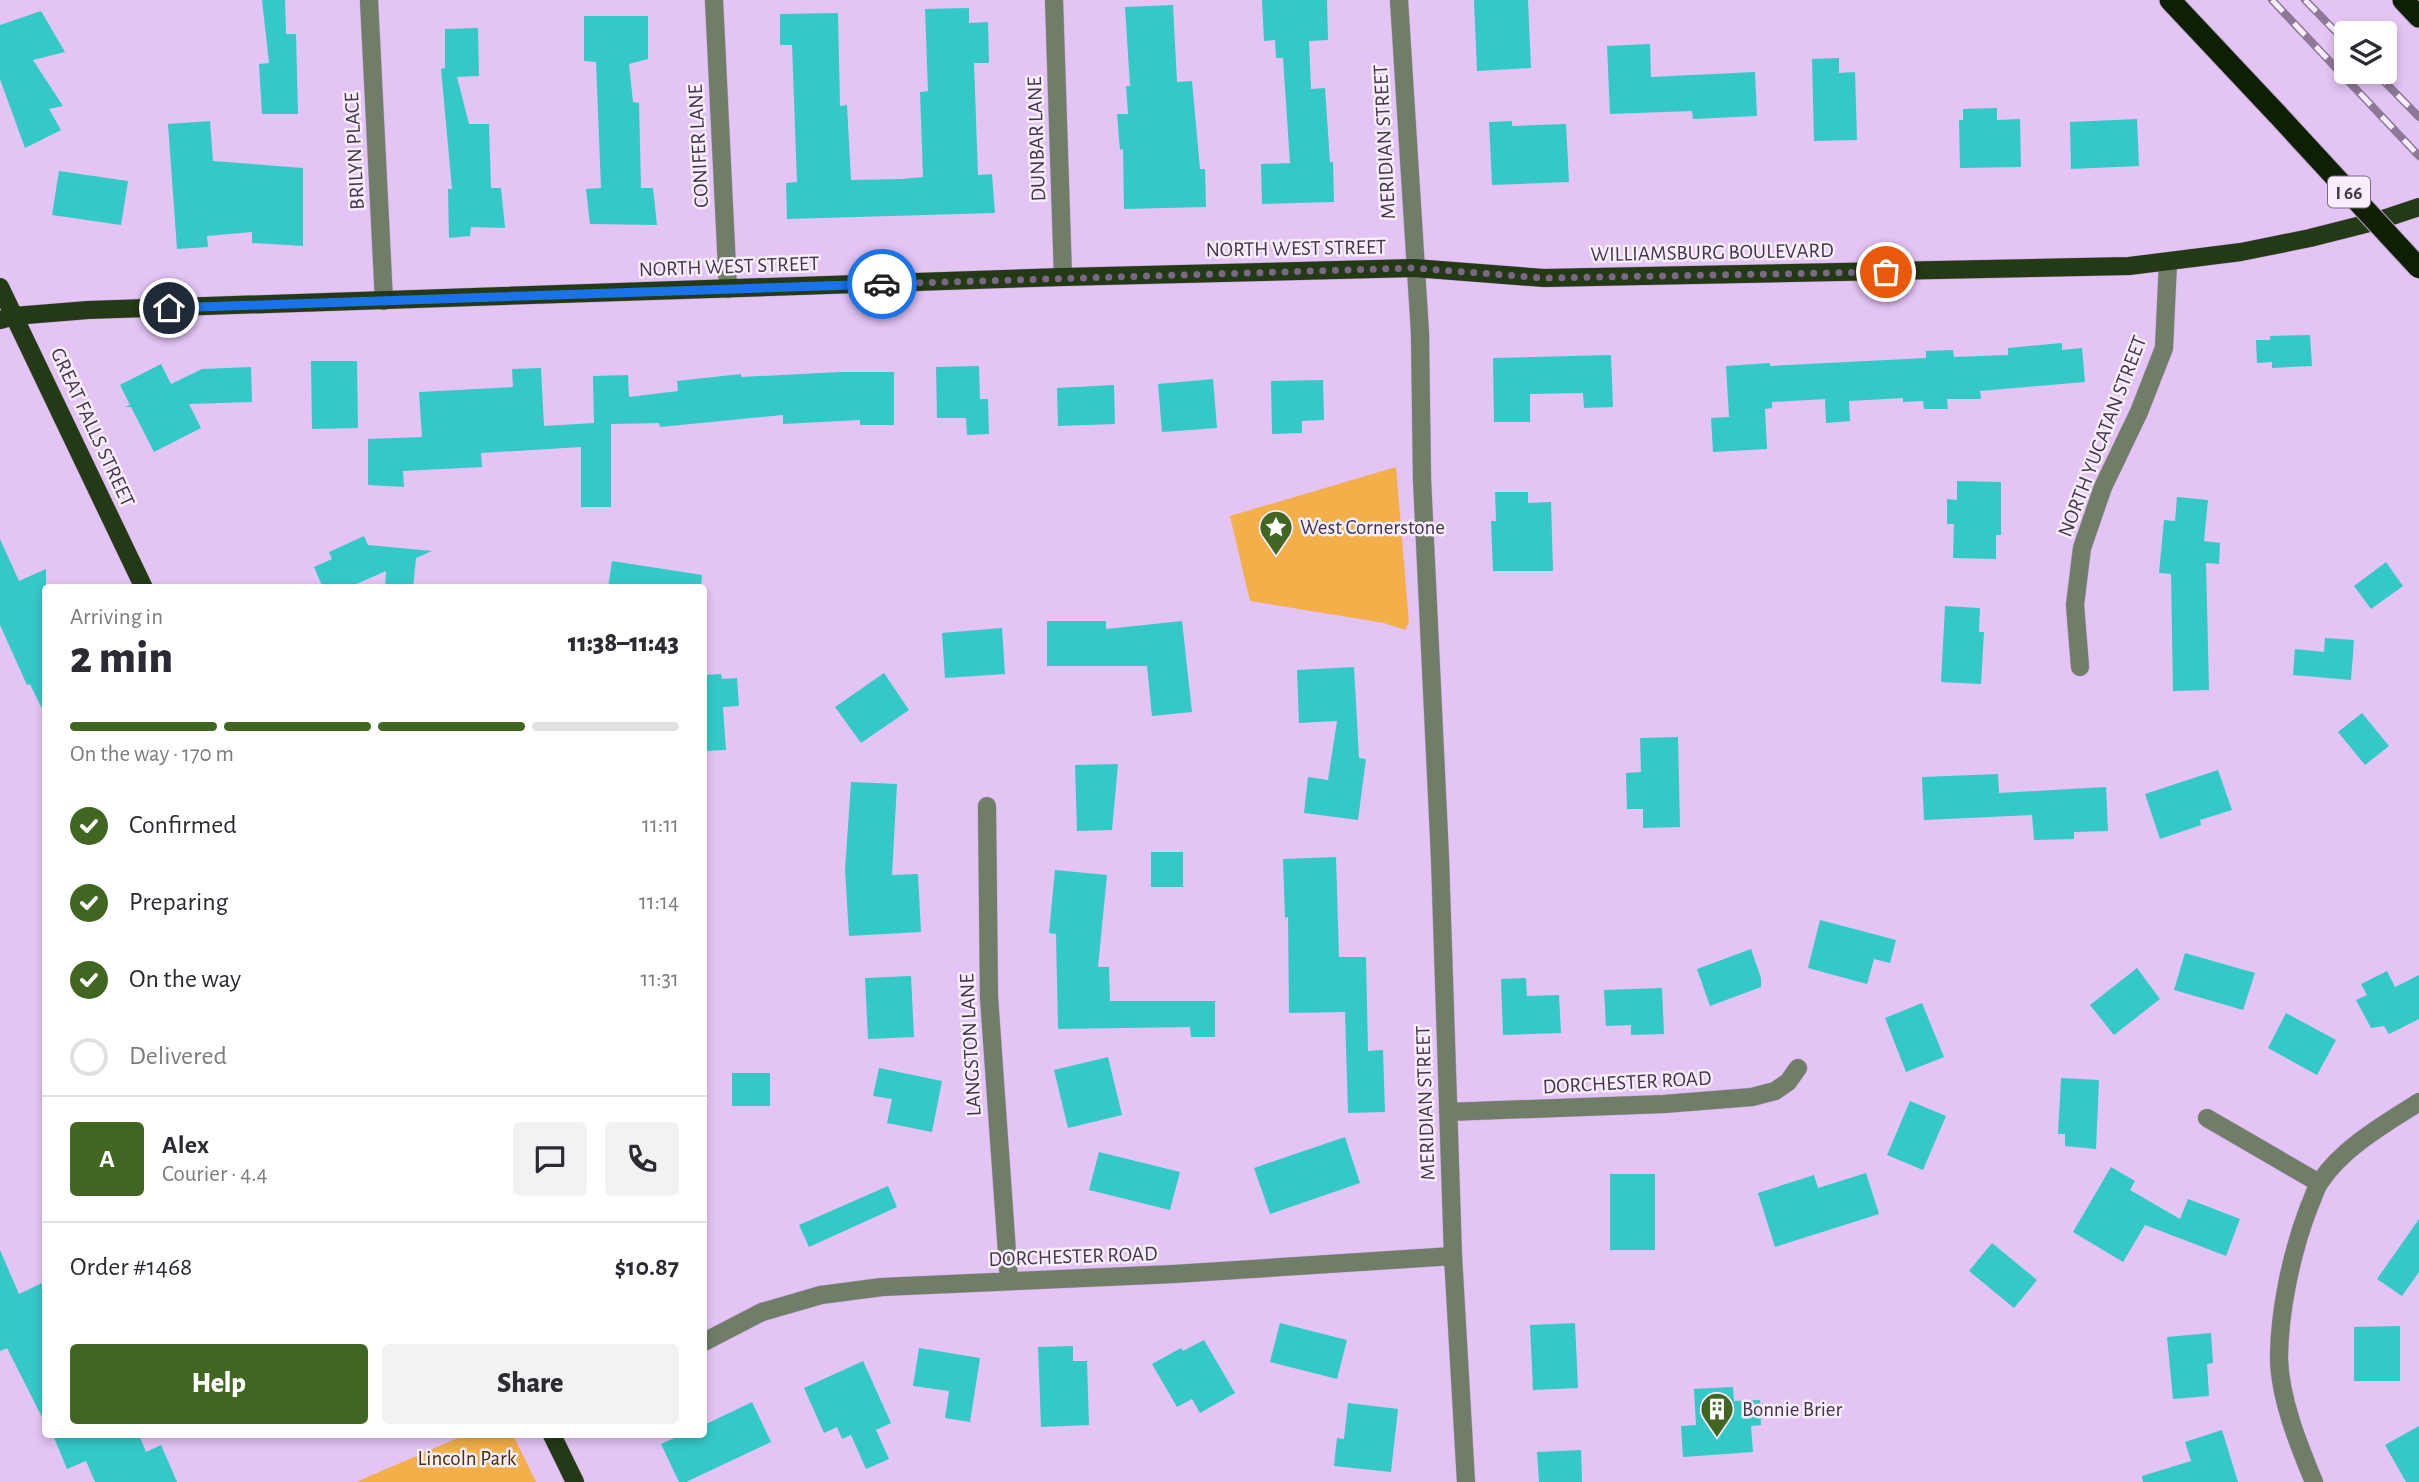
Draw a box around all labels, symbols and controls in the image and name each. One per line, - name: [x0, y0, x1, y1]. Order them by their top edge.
- map controls: [2334, 21, 2397, 84]
- button: layers: [2334, 21, 2397, 84]
- street label: MERIDIAN STREET: [1370, 64, 1399, 220]
- street label: DUNBAR LANE: [1024, 76, 1049, 202]
- street label: CONIFER LANE: [685, 84, 712, 208]
- street label: BRILYN PLACE: [341, 92, 368, 210]
- road number: I 66: [2328, 176, 2370, 208]
- street label: NORTH WEST STREET: [1206, 236, 1386, 261]
- street label: WILLIAMSBURG BOULEVARD: [1590, 240, 1834, 265]
- pin: [1856, 242, 1916, 302]
- courier: [847, 249, 917, 319]
- street label: NORTH WEST STREET: [638, 253, 820, 280]
- icon: bag: [1867, 253, 1905, 291]
- icon: car: [863, 265, 901, 303]
- pin: [139, 278, 199, 338]
- icon: home: [150, 289, 188, 327]
- street label: NORTH YUCATAN STREET: [2054, 333, 2151, 540]
- street label: GREAT FALLS STREET: [47, 344, 139, 510]
- place icon: West Cornerstone: [1257, 508, 1295, 557]
- place label: West Cornerstone: [1300, 517, 1445, 538]
- text: Arriving in: [70, 606, 163, 629]
- text: 11:38–11:43: [568, 630, 679, 656]
- text: 2 min: [70, 635, 173, 681]
- text: On the way · 170 m: [70, 743, 234, 766]
- icon: check: [70, 807, 108, 845]
- text: Confirmed: [129, 812, 237, 838]
- text: 11:11: [642, 814, 679, 837]
- icon: check: [70, 884, 108, 922]
- text: Preparing: [129, 889, 228, 915]
- text: 11:14: [639, 891, 679, 914]
- icon: check: [70, 961, 108, 999]
- text: On the way: [129, 966, 241, 992]
- text: 11:31: [641, 968, 679, 991]
- street label: LANGSTON LANE: [956, 973, 985, 1117]
- street label: MERIDIAN STREET: [1412, 1025, 1439, 1181]
- text: Delivered: [129, 1043, 227, 1069]
- street label: DORCHESTER ROAD: [1542, 1068, 1712, 1097]
- button: chat: [513, 1122, 587, 1196]
- button: phone: [605, 1122, 679, 1196]
- text: Alex: [162, 1132, 209, 1158]
- text: A: [99, 1146, 115, 1172]
- text: Courier · 4.4: [162, 1163, 268, 1186]
- street label: DORCHESTER ROAD: [988, 1243, 1158, 1270]
- text: Order #1468: [70, 1254, 192, 1280]
- text: $10.87: [614, 1254, 679, 1280]
- button: Help: [70, 1344, 368, 1424]
- button: Share: [382, 1344, 679, 1424]
- building icon: Bonnie Brier: [1698, 1390, 1736, 1439]
- place label: Bonnie Brier: [1742, 1399, 1842, 1420]
- park label: Lincoln Park: [418, 1448, 517, 1469]

